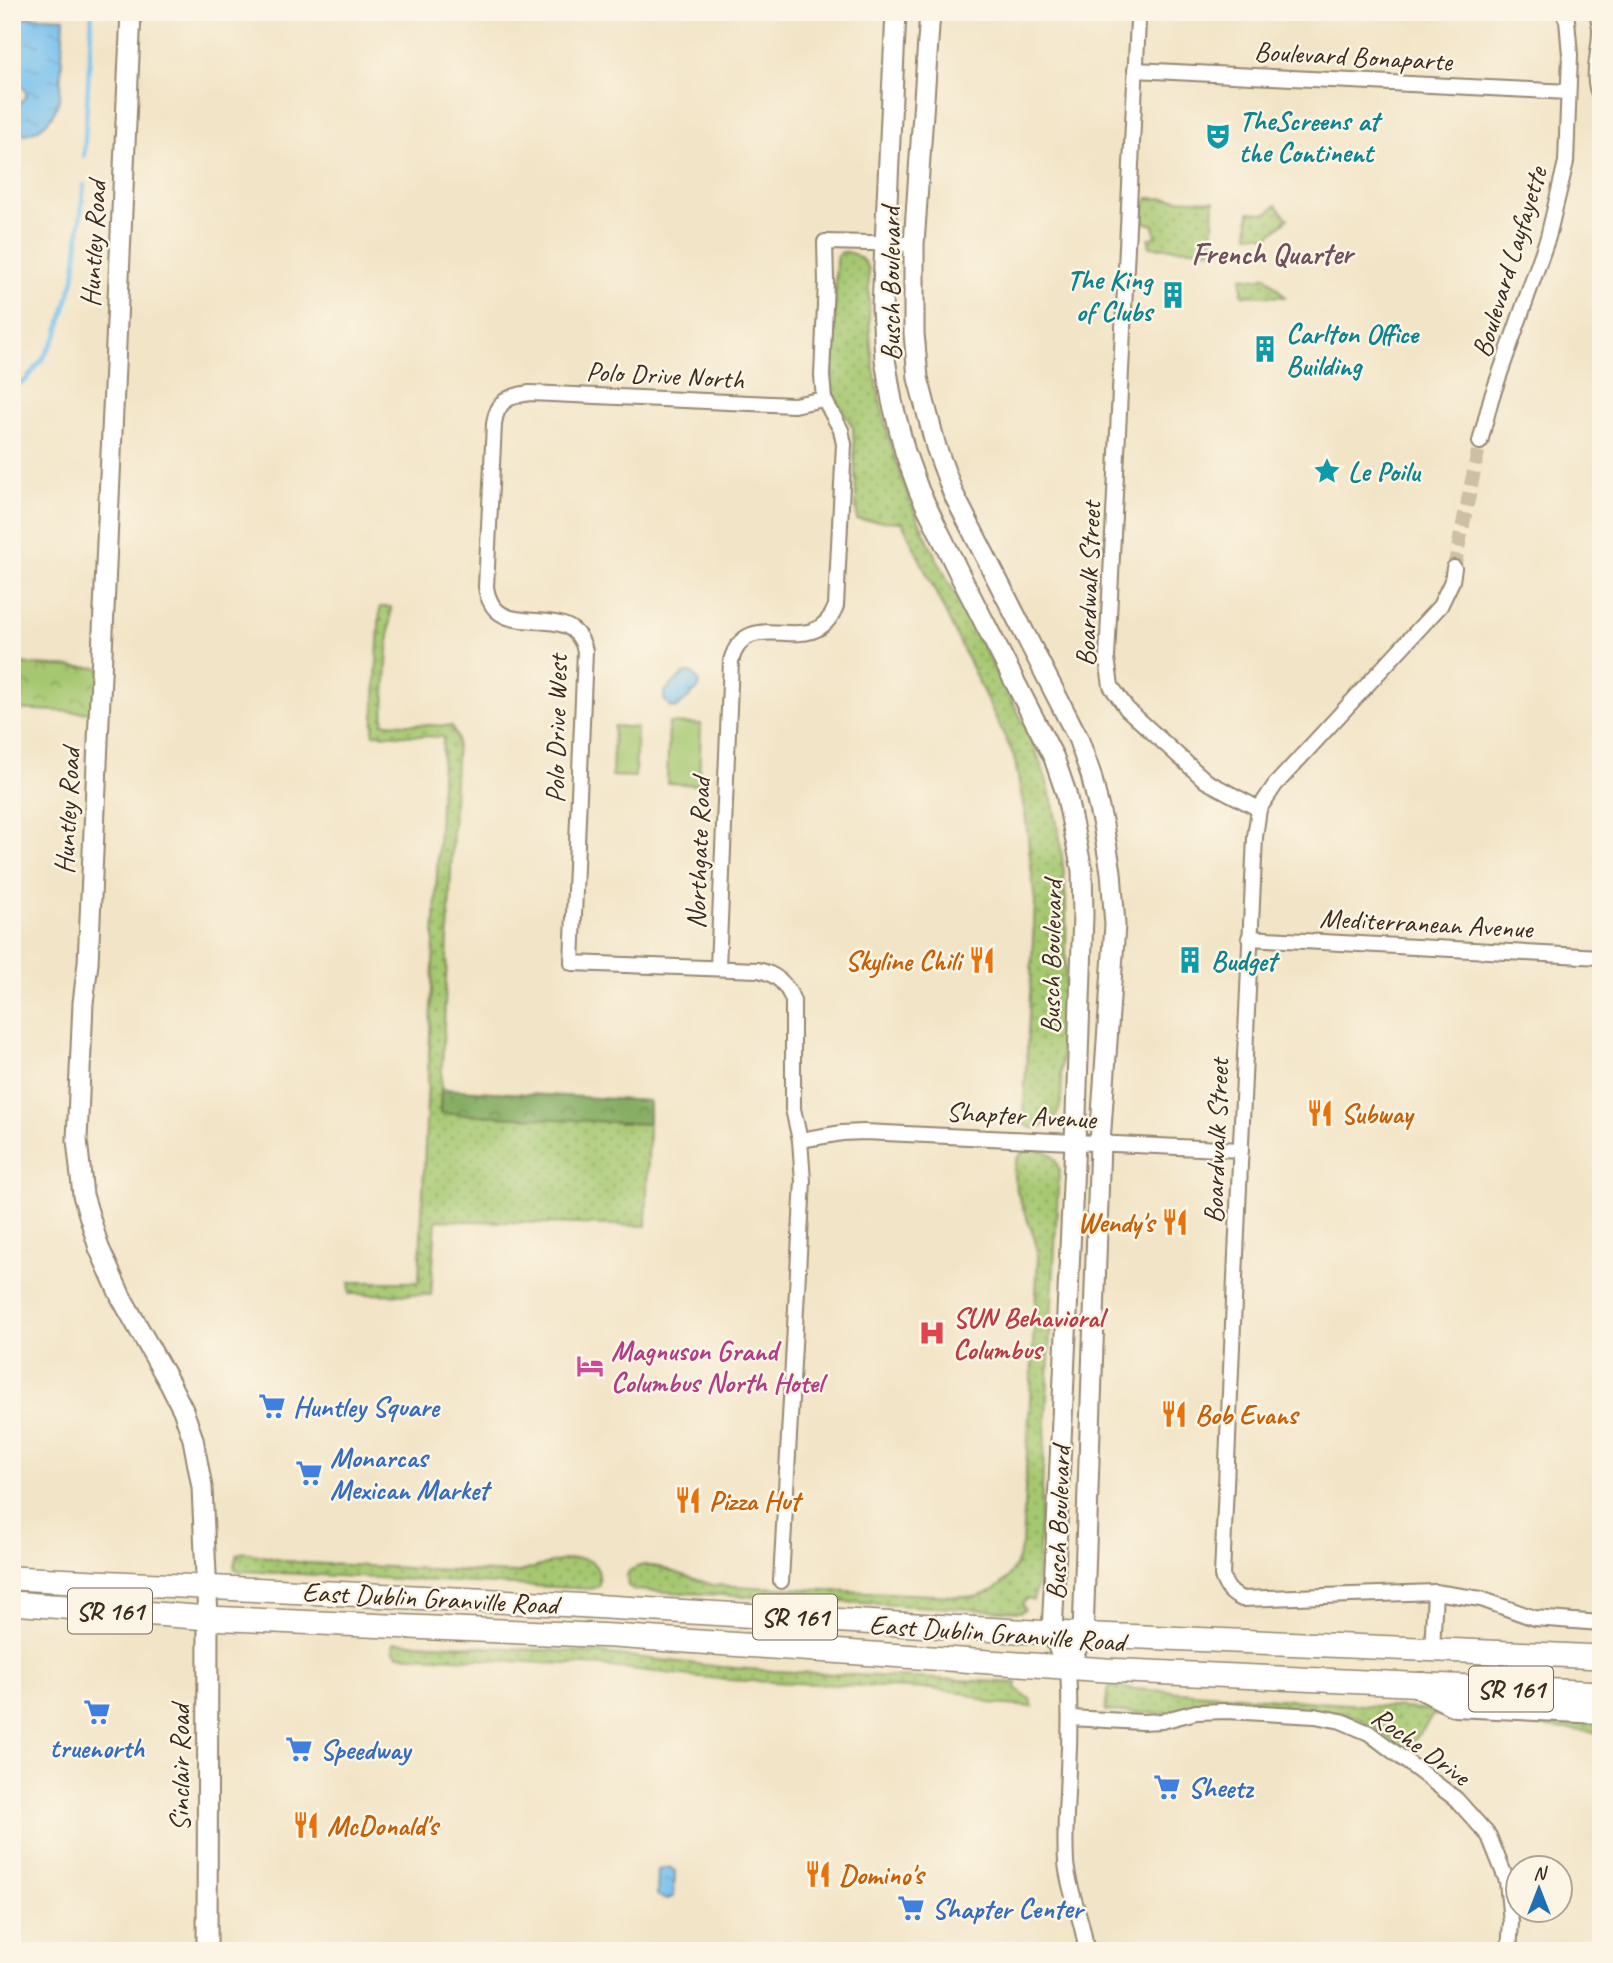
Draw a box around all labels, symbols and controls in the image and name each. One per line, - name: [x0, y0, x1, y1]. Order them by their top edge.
- street label: Boulevard Bonaparte: [1253, 33, 1455, 79]
- place label: TheScreens at the Continent: [1239, 103, 1384, 170]
- theatre icon: TheScreens at the Continent: [1203, 121, 1233, 151]
- street label: Boulevard Layfayette: [1463, 161, 1555, 361]
- street label: Huntley Road: [72, 176, 114, 308]
- street label: Busch Boulevard: [873, 203, 908, 361]
- district label: French Quarter: [1191, 235, 1356, 273]
- place label: The King of Clubs: [1067, 262, 1155, 329]
- building icon: The King of Clubs: [1158, 280, 1188, 310]
- place label: Carlton Office Building: [1286, 316, 1420, 383]
- building icon: Carlton Office Building: [1250, 334, 1280, 364]
- street label: Polo Drive North: [585, 353, 745, 397]
- place label: Le Poilu: [1348, 454, 1422, 489]
- place icon: Le Poilu: [1312, 456, 1342, 486]
- street label: Boardwalk Street: [1068, 498, 1108, 667]
- street label: Polo Drive West: [537, 652, 575, 803]
- street label: Huntley Road: [46, 743, 88, 875]
- street label: Northgate Road: [678, 772, 718, 930]
- street label: Busch Boulevard: [1032, 876, 1070, 1034]
- street label: Mediterranean Avenue: [1319, 900, 1535, 946]
- place label: Skyline Chili: [845, 943, 964, 979]
- place label: Budget: [1211, 943, 1281, 978]
- restaurant icon: Skyline Chili: [967, 945, 997, 975]
- building icon: Budget: [1175, 945, 1205, 975]
- street label: Boardwalk Street: [1196, 1055, 1236, 1224]
- street label: Shapter Avenue: [945, 1094, 1099, 1136]
- place label: Subway: [1341, 1096, 1416, 1131]
- restaurant icon: Subway: [1305, 1098, 1335, 1128]
- place label: Wendy's: [1077, 1205, 1157, 1240]
- restaurant icon: Wendy's: [1160, 1207, 1190, 1237]
- place label: SUN Behavioral Columbus: [953, 1300, 1109, 1367]
- hospital icon: SUN Behavioral Columbus: [917, 1318, 947, 1348]
- place label: Magnuson Grand Columbus North Hotel: [611, 1333, 828, 1400]
- hotel icon: Magnuson Grand Columbus North Hotel: [575, 1351, 605, 1381]
- place label: Huntley Square: [293, 1389, 442, 1424]
- supermarket icon: Huntley Square: [257, 1391, 287, 1421]
- place label: Bob Evans: [1195, 1397, 1301, 1432]
- restaurant icon: Bob Evans: [1159, 1399, 1189, 1429]
- place label: Monarcas Mexican Market: [330, 1440, 493, 1507]
- street label: Busch Boulevard: [1038, 1442, 1078, 1600]
- supermarket icon: Monarcas Mexican Market: [294, 1458, 324, 1488]
- place label: Pizza Hut: [709, 1483, 804, 1518]
- restaurant icon: Pizza Hut: [673, 1485, 703, 1515]
- street label: East Dublin Granville Road: [301, 1574, 563, 1622]
- road number: SR 161: [68, 1588, 152, 1634]
- road number: SR 161: [753, 1594, 837, 1640]
- street label: East Dublin Granville Road: [868, 1607, 1130, 1660]
- road number: SR 161: [1469, 1666, 1553, 1712]
- supermarket icon: truenorth: [82, 1697, 112, 1727]
- street label: Roche Drive: [1365, 1699, 1479, 1794]
- street label: Sinclair Road: [162, 1701, 197, 1831]
- place label: truenorth: [50, 1730, 145, 1765]
- place label: Speedway: [320, 1732, 413, 1767]
- supermarket icon: Speedway: [284, 1734, 314, 1764]
- place label: Sheetz: [1188, 1770, 1255, 1805]
- supermarket icon: Sheetz: [1152, 1772, 1182, 1802]
- place label: McDonald's: [327, 1808, 441, 1843]
- restaurant icon: McDonald's: [291, 1810, 321, 1840]
- north arrow: [1504, 1854, 1574, 1924]
- place label: Domino's: [839, 1857, 927, 1892]
- restaurant icon: Domino's: [803, 1859, 833, 1889]
- text: N: [1533, 1861, 1548, 1885]
- place label: Shapter Center: [932, 1891, 1085, 1926]
- supermarket icon: Shapter Center: [896, 1893, 926, 1923]

